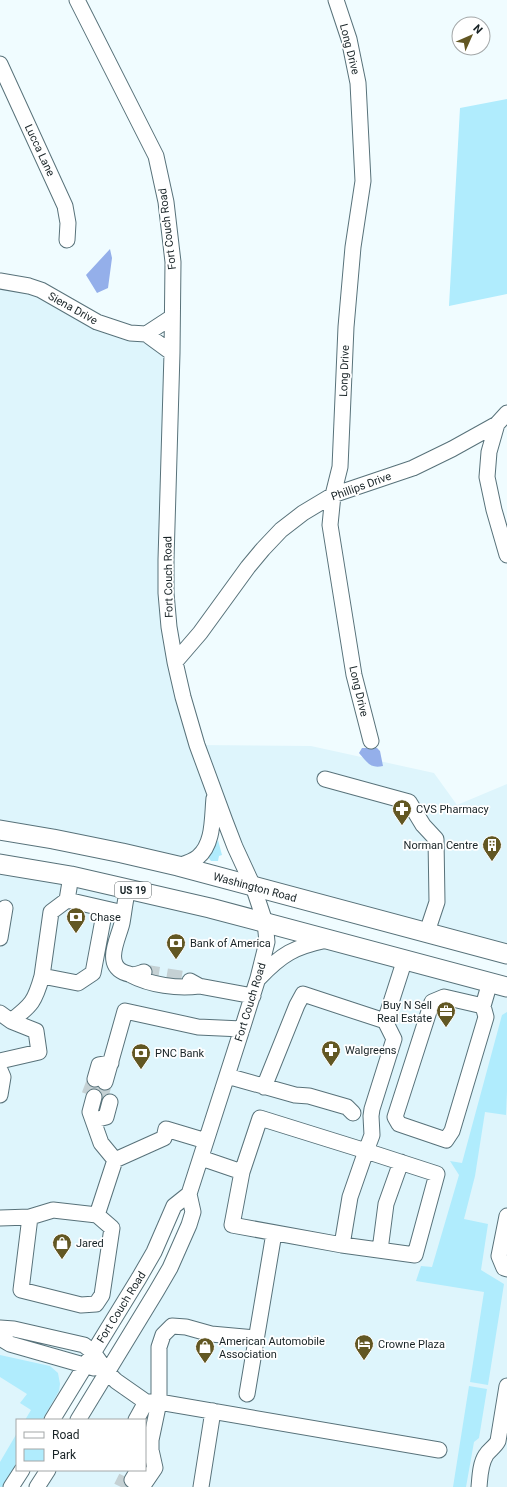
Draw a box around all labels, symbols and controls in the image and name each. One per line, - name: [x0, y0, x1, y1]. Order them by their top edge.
- north arrow: [451, 16, 491, 56]
- street label: Long Drive: [337, 22, 362, 76]
- text: N: [470, 22, 485, 37]
- street label: Lucca Lane: [22, 122, 57, 178]
- street label: Fort Couch Road: [156, 188, 179, 270]
- street label: Siena Drive: [46, 290, 100, 327]
- street label: Long Drive: [337, 345, 352, 397]
- street label: Phillips Drive: [329, 470, 393, 503]
- street label: Fort Couch Road: [161, 536, 176, 618]
- street label: Long Drive: [346, 664, 371, 718]
- pharmacy icon: CVS Pharmacy: [391, 798, 413, 826]
- place label: CVS Pharmacy: [416, 803, 490, 816]
- building icon: Norman Centre: [481, 834, 503, 862]
- place label: Norman Centre: [404, 839, 478, 852]
- street label: Washington Road: [212, 870, 298, 905]
- road number: US 19: [115, 882, 151, 898]
- bank icon: Chase: [65, 906, 87, 934]
- place label: Chase: [90, 911, 121, 924]
- bank icon: Bank of America: [165, 932, 187, 960]
- place label: Bank of America: [190, 937, 271, 950]
- street label: Fort Couch Road: [232, 961, 269, 1043]
- place label: Buy N Sell Real Estate: [377, 999, 432, 1025]
- office icon: Buy N Sell Real Estate: [435, 1000, 457, 1028]
- pharmacy icon: Walgreens: [320, 1039, 342, 1067]
- bank icon: PNC Bank: [130, 1042, 152, 1070]
- place label: Walgreens: [345, 1044, 397, 1057]
- place label: PNC Bank: [155, 1047, 205, 1060]
- shop icon: Jared: [51, 1232, 73, 1260]
- place label: Jared: [76, 1237, 104, 1250]
- street label: Fort Couch Road: [94, 1269, 149, 1345]
- hotel icon: Crowne Plaza: [353, 1333, 375, 1361]
- place label: American Automobile Association: [219, 1335, 325, 1361]
- shop icon: American Automobile Association: [194, 1336, 216, 1364]
- place label: Crowne Plaza: [378, 1338, 445, 1351]
- legend: [16, 1419, 146, 1471]
- text: Road: [52, 1428, 80, 1442]
- text: Park: [52, 1448, 77, 1462]

